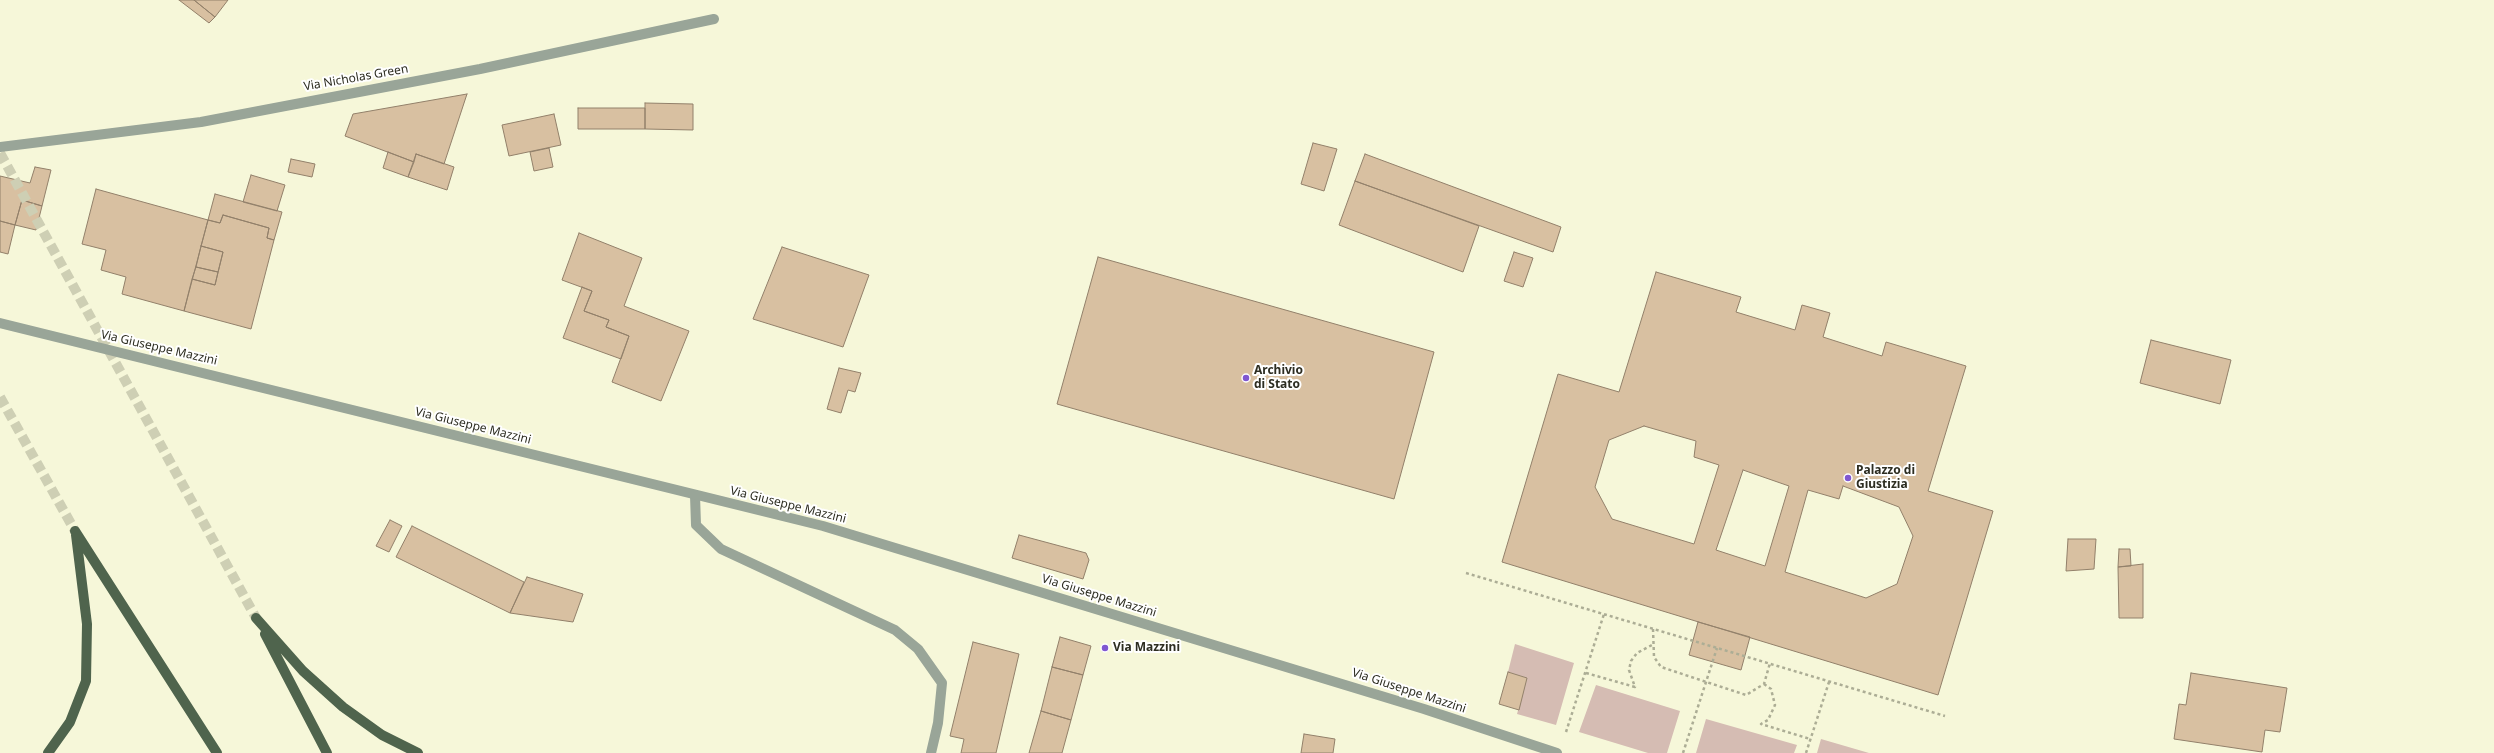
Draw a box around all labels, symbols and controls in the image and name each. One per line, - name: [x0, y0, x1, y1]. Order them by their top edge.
- street label: Via Nicholas Green: [303, 62, 409, 94]
- street label: Via Giuseppe Mazzini: [99, 328, 219, 368]
- place label: Archivio di Stato: [1254, 364, 1303, 392]
- marker: Archivio di Stato: [1241, 373, 1251, 383]
- street label: Via Giuseppe Mazzini: [413, 405, 533, 447]
- place label: Palazzo di Giustizia: [1856, 464, 1915, 492]
- marker: Palazzo di Giustizia: [1843, 473, 1853, 483]
- street label: Via Giuseppe Mazzini: [728, 484, 848, 526]
- street label: Via Giuseppe Mazzini: [1040, 572, 1158, 620]
- place label: Via Mazzini: [1113, 641, 1180, 655]
- marker: Via Mazzini: [1100, 643, 1110, 653]
- street label: Via Giuseppe Mazzini: [1350, 666, 1468, 716]

